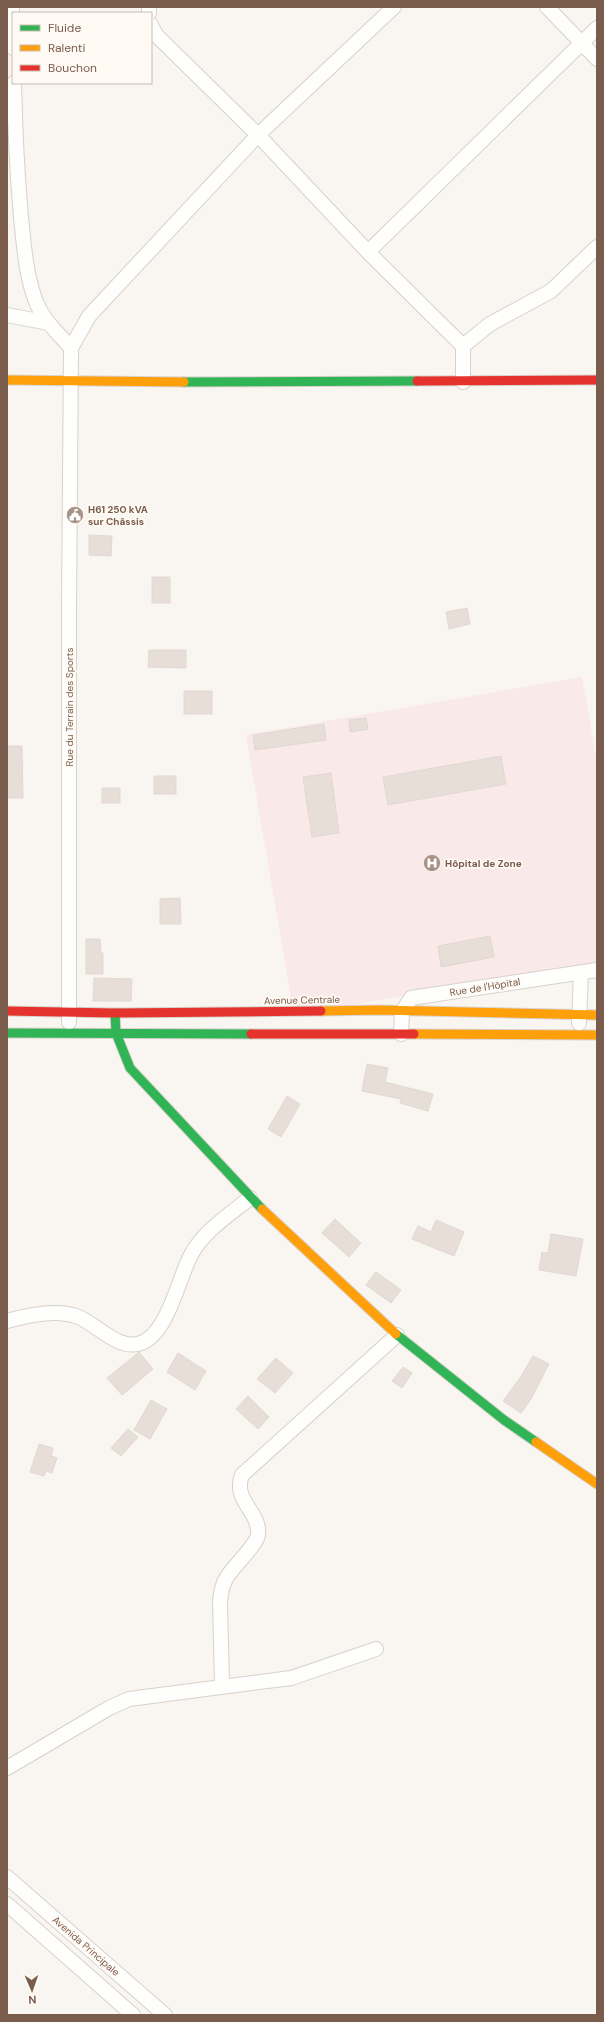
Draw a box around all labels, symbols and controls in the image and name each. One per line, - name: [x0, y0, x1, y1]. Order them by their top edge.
- legend: [12, 12, 152, 84]
- text: Fluide: [48, 20, 81, 36]
- text: Ralenti: [48, 40, 86, 56]
- text: Bouchon: [48, 60, 97, 76]
- place label: H61 250 kVA sur Châssis: [88, 503, 148, 528]
- public building icon: H61 250 kVA sur Châssis: [65, 505, 85, 525]
- street label: Rue du Terrain des Sports: [63, 648, 76, 766]
- hospital icon: Hôpital de Zone: [422, 853, 442, 873]
- place label: Hôpital de Zone: [445, 857, 522, 870]
- street label: Rue de l'Hôpital: [449, 975, 521, 999]
- street label: Avenue Centrale: [264, 993, 341, 1007]
- street label: Avenida Principale: [50, 1913, 122, 1979]
- north arrow: [12, 1970, 52, 2010]
- text: N: [28, 1993, 37, 2007]

